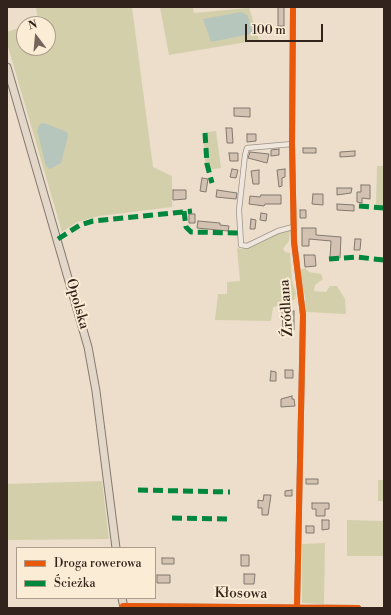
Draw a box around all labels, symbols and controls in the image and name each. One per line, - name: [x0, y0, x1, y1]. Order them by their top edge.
- north arrow: [16, 16, 56, 56]
- scale bar: [247, 16, 325, 42]
- text: N: [27, 17, 39, 33]
- text: 100 m: [252, 23, 286, 38]
- street label: Opolska: [62, 277, 92, 331]
- street label: Źródlana: [277, 279, 297, 337]
- legend: [16, 547, 156, 599]
- text: Droga rowerowa: [54, 556, 142, 571]
- text: Ścieżka: [54, 576, 95, 591]
- street label: Kłosowa: [214, 585, 268, 603]

